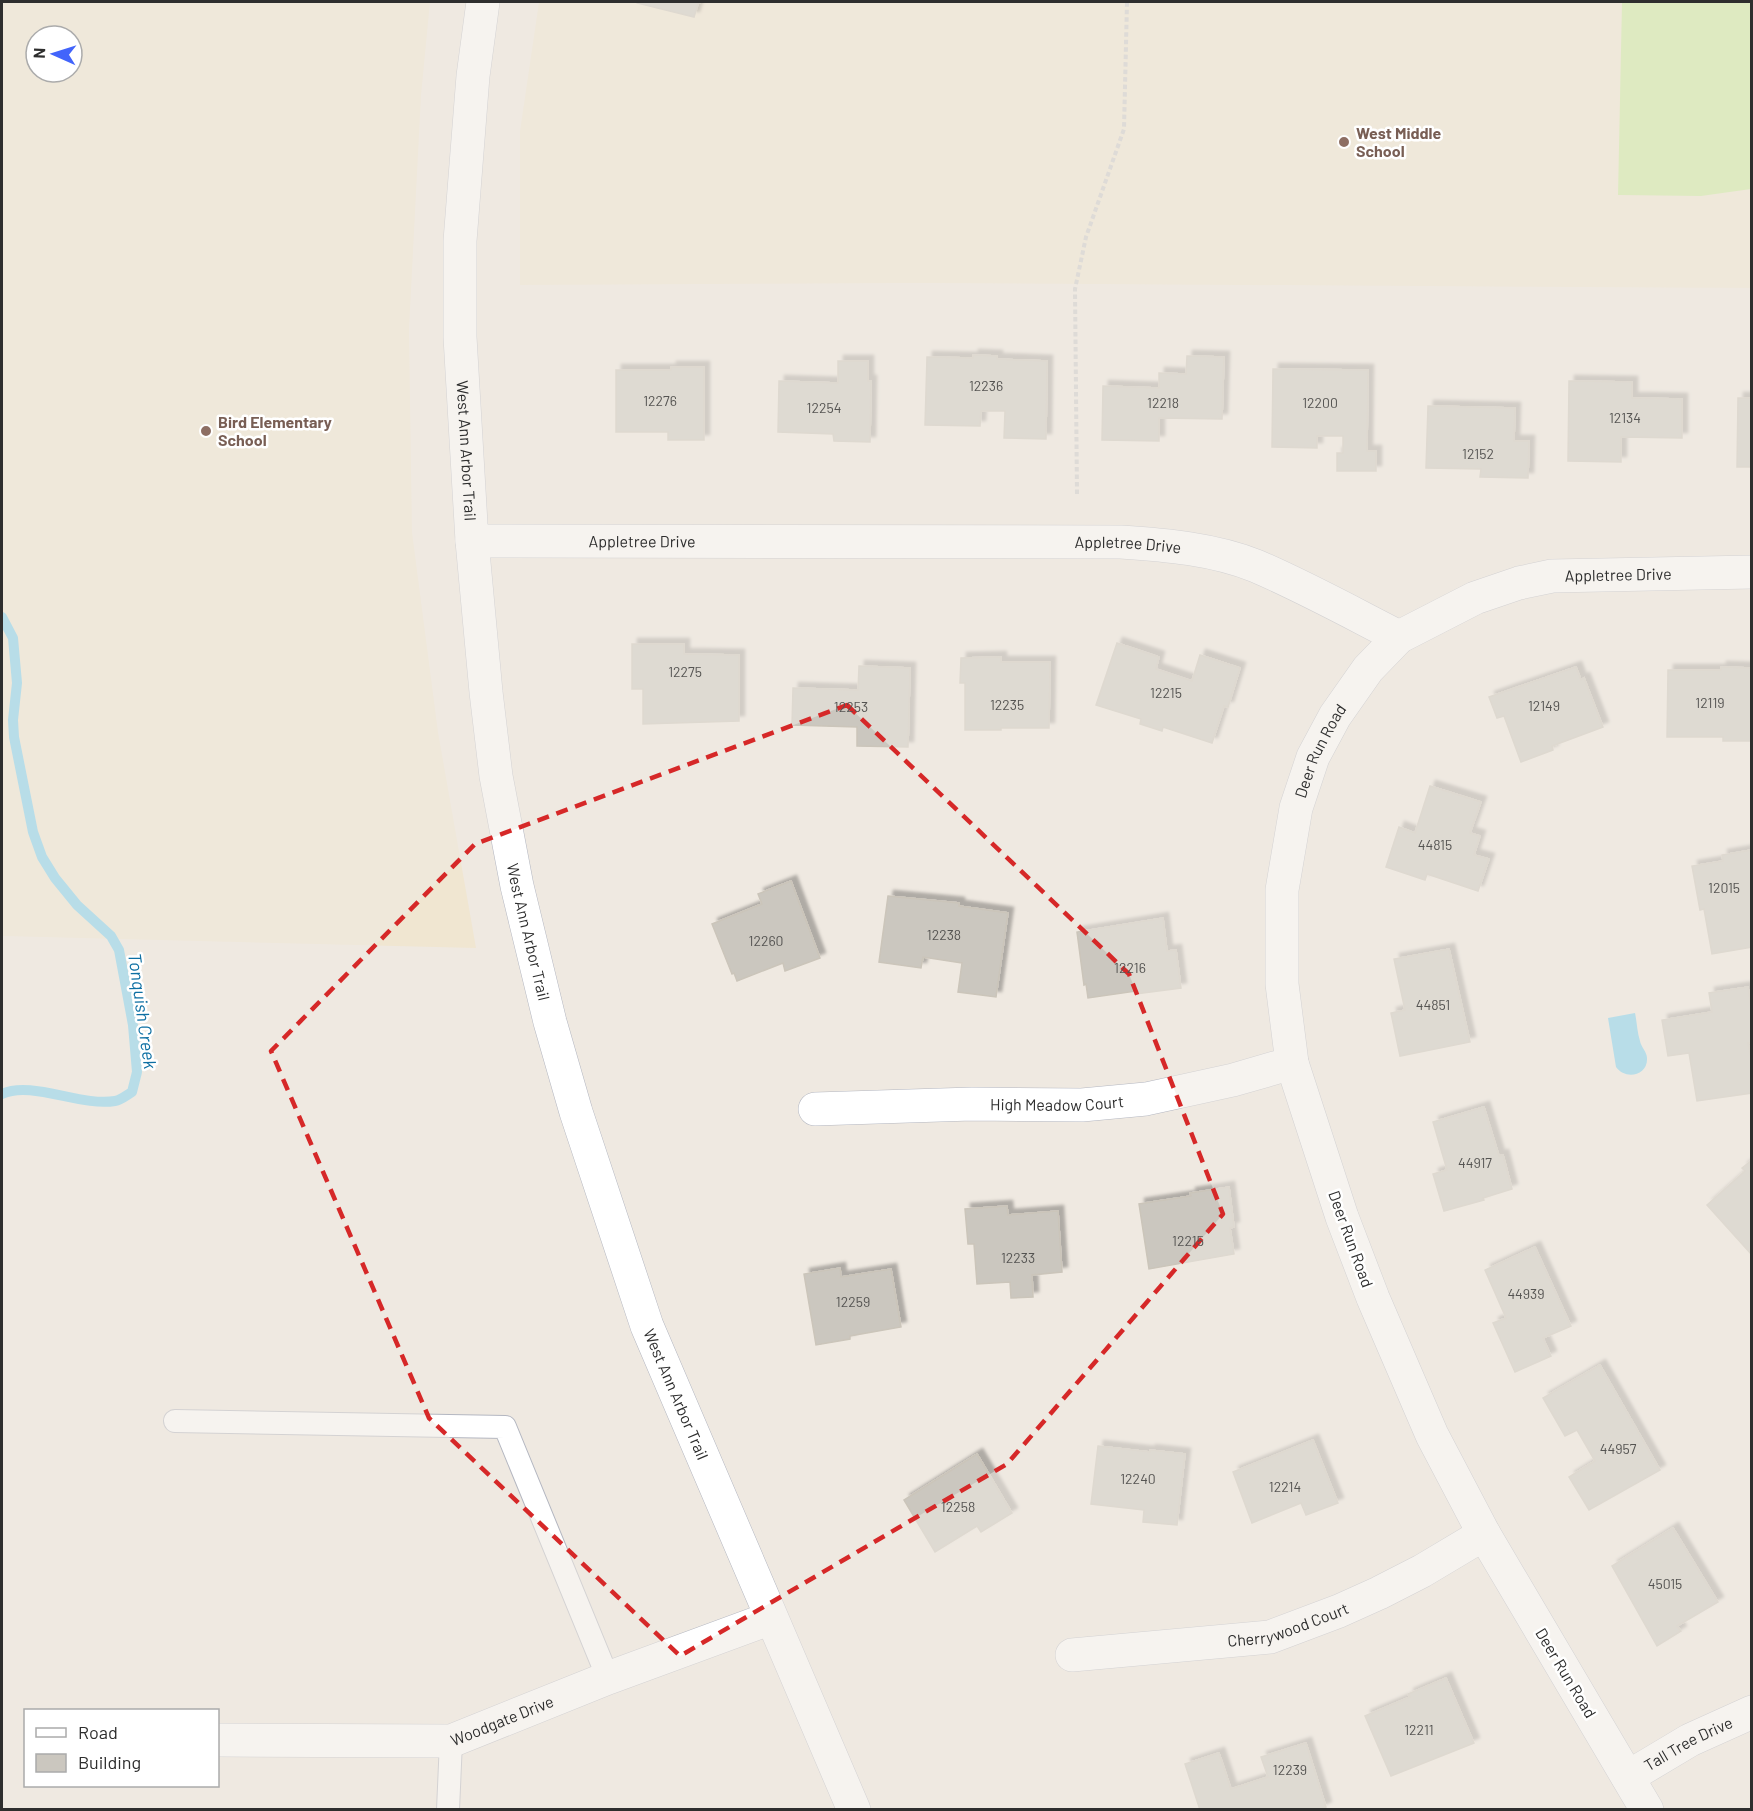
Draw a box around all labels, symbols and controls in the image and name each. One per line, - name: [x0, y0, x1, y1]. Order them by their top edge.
- north arrow: [24, 24, 84, 84]
- text: N: [29, 47, 48, 59]
- place label: West Middle School: [1356, 123, 1441, 160]
- marker: West Middle School: [1337, 135, 1351, 149]
- house number: 12236: [969, 377, 1003, 394]
- street label: West Ann Arbor Trail: [454, 380, 481, 521]
- house number: 12276: [643, 392, 677, 409]
- house number: 12218: [1147, 394, 1179, 411]
- house number: 12200: [1302, 394, 1338, 411]
- house number: 12254: [807, 399, 841, 416]
- house number: 12134: [1609, 409, 1641, 426]
- place label: Bird Elementary School: [218, 412, 332, 449]
- marker: Bird Elementary School: [199, 424, 213, 438]
- house number: 12152: [1462, 445, 1494, 462]
- street label: Appletree Drive: [588, 531, 696, 550]
- street label: Appletree Drive: [1074, 532, 1183, 556]
- street label: Appletree Drive: [1564, 564, 1672, 585]
- house number: 12275: [668, 663, 702, 680]
- house number: 12215: [1150, 684, 1182, 701]
- house number: 12119: [1695, 694, 1725, 711]
- house number: 12235: [990, 696, 1024, 713]
- house number: 12149: [1528, 697, 1560, 714]
- house number: 12253: [834, 698, 868, 715]
- street label: Deer Run Road: [1290, 700, 1350, 800]
- house number: 44815: [1418, 836, 1452, 853]
- street label: West Ann Arbor Trail: [504, 862, 554, 1002]
- house number: 12015: [1708, 879, 1740, 896]
- house number: 12238: [927, 926, 961, 943]
- house number: 12260: [748, 932, 784, 949]
- water label: Tonquish Creek: [124, 952, 162, 1070]
- house number: 12216: [1114, 959, 1146, 976]
- house number: 44851: [1416, 996, 1450, 1013]
- street label: High Meadow Court: [990, 1091, 1125, 1114]
- house number: 44917: [1458, 1154, 1492, 1171]
- street label: Deer Run Road: [1325, 1188, 1378, 1290]
- house number: 12215: [1172, 1232, 1204, 1249]
- house number: 12233: [1001, 1249, 1035, 1266]
- house number: 44939: [1507, 1285, 1545, 1302]
- house number: 12259: [836, 1293, 870, 1310]
- street label: West Ann Arbor Trail: [640, 1326, 713, 1462]
- house number: 44957: [1600, 1440, 1637, 1457]
- house number: 12240: [1120, 1470, 1156, 1487]
- house number: 12214: [1269, 1478, 1301, 1495]
- house number: 12258: [941, 1498, 975, 1515]
- house number: 45015: [1648, 1575, 1682, 1592]
- street label: Cherrywood Court: [1227, 1598, 1351, 1650]
- street label: Deer Run Road: [1532, 1624, 1601, 1721]
- street label: Woodgate Drive: [448, 1691, 556, 1749]
- legend: [24, 1709, 219, 1787]
- street label: Tall Tree Drive: [1640, 1712, 1735, 1774]
- text: Road: [78, 1721, 118, 1743]
- house number: 12211: [1404, 1721, 1434, 1738]
- text: Building: [78, 1751, 141, 1773]
- house number: 12239: [1273, 1761, 1307, 1778]

